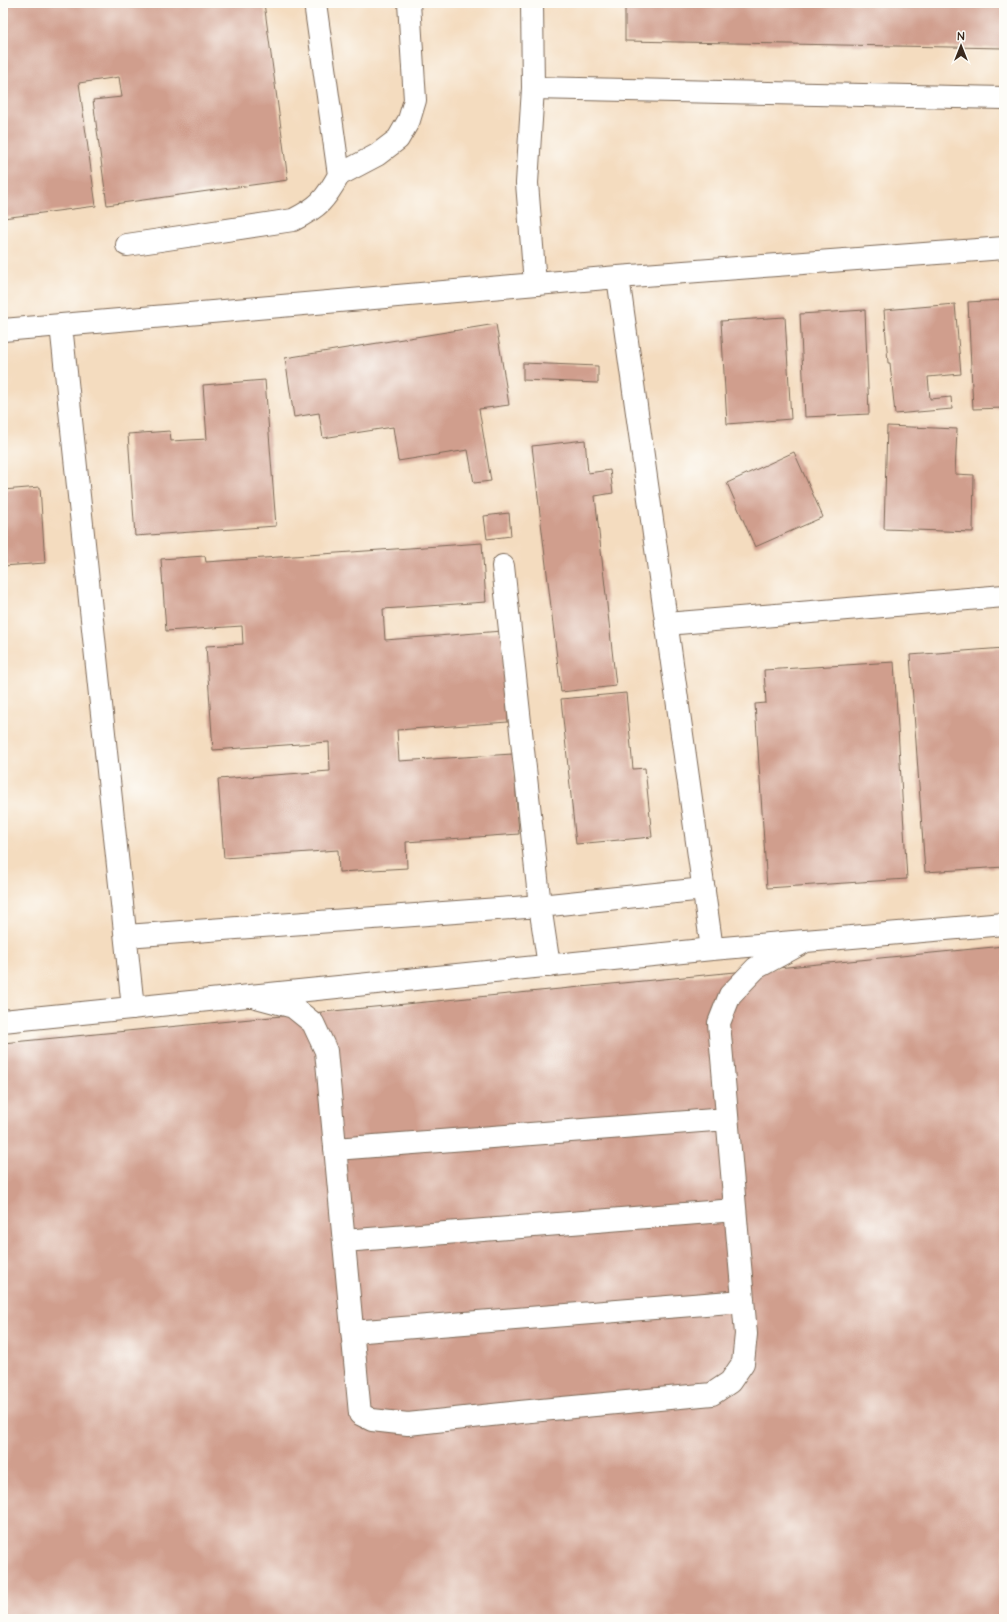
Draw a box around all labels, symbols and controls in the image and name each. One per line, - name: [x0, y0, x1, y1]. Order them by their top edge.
- north arrow: [941, 26, 981, 66]
- text: N: [958, 29, 965, 44]

